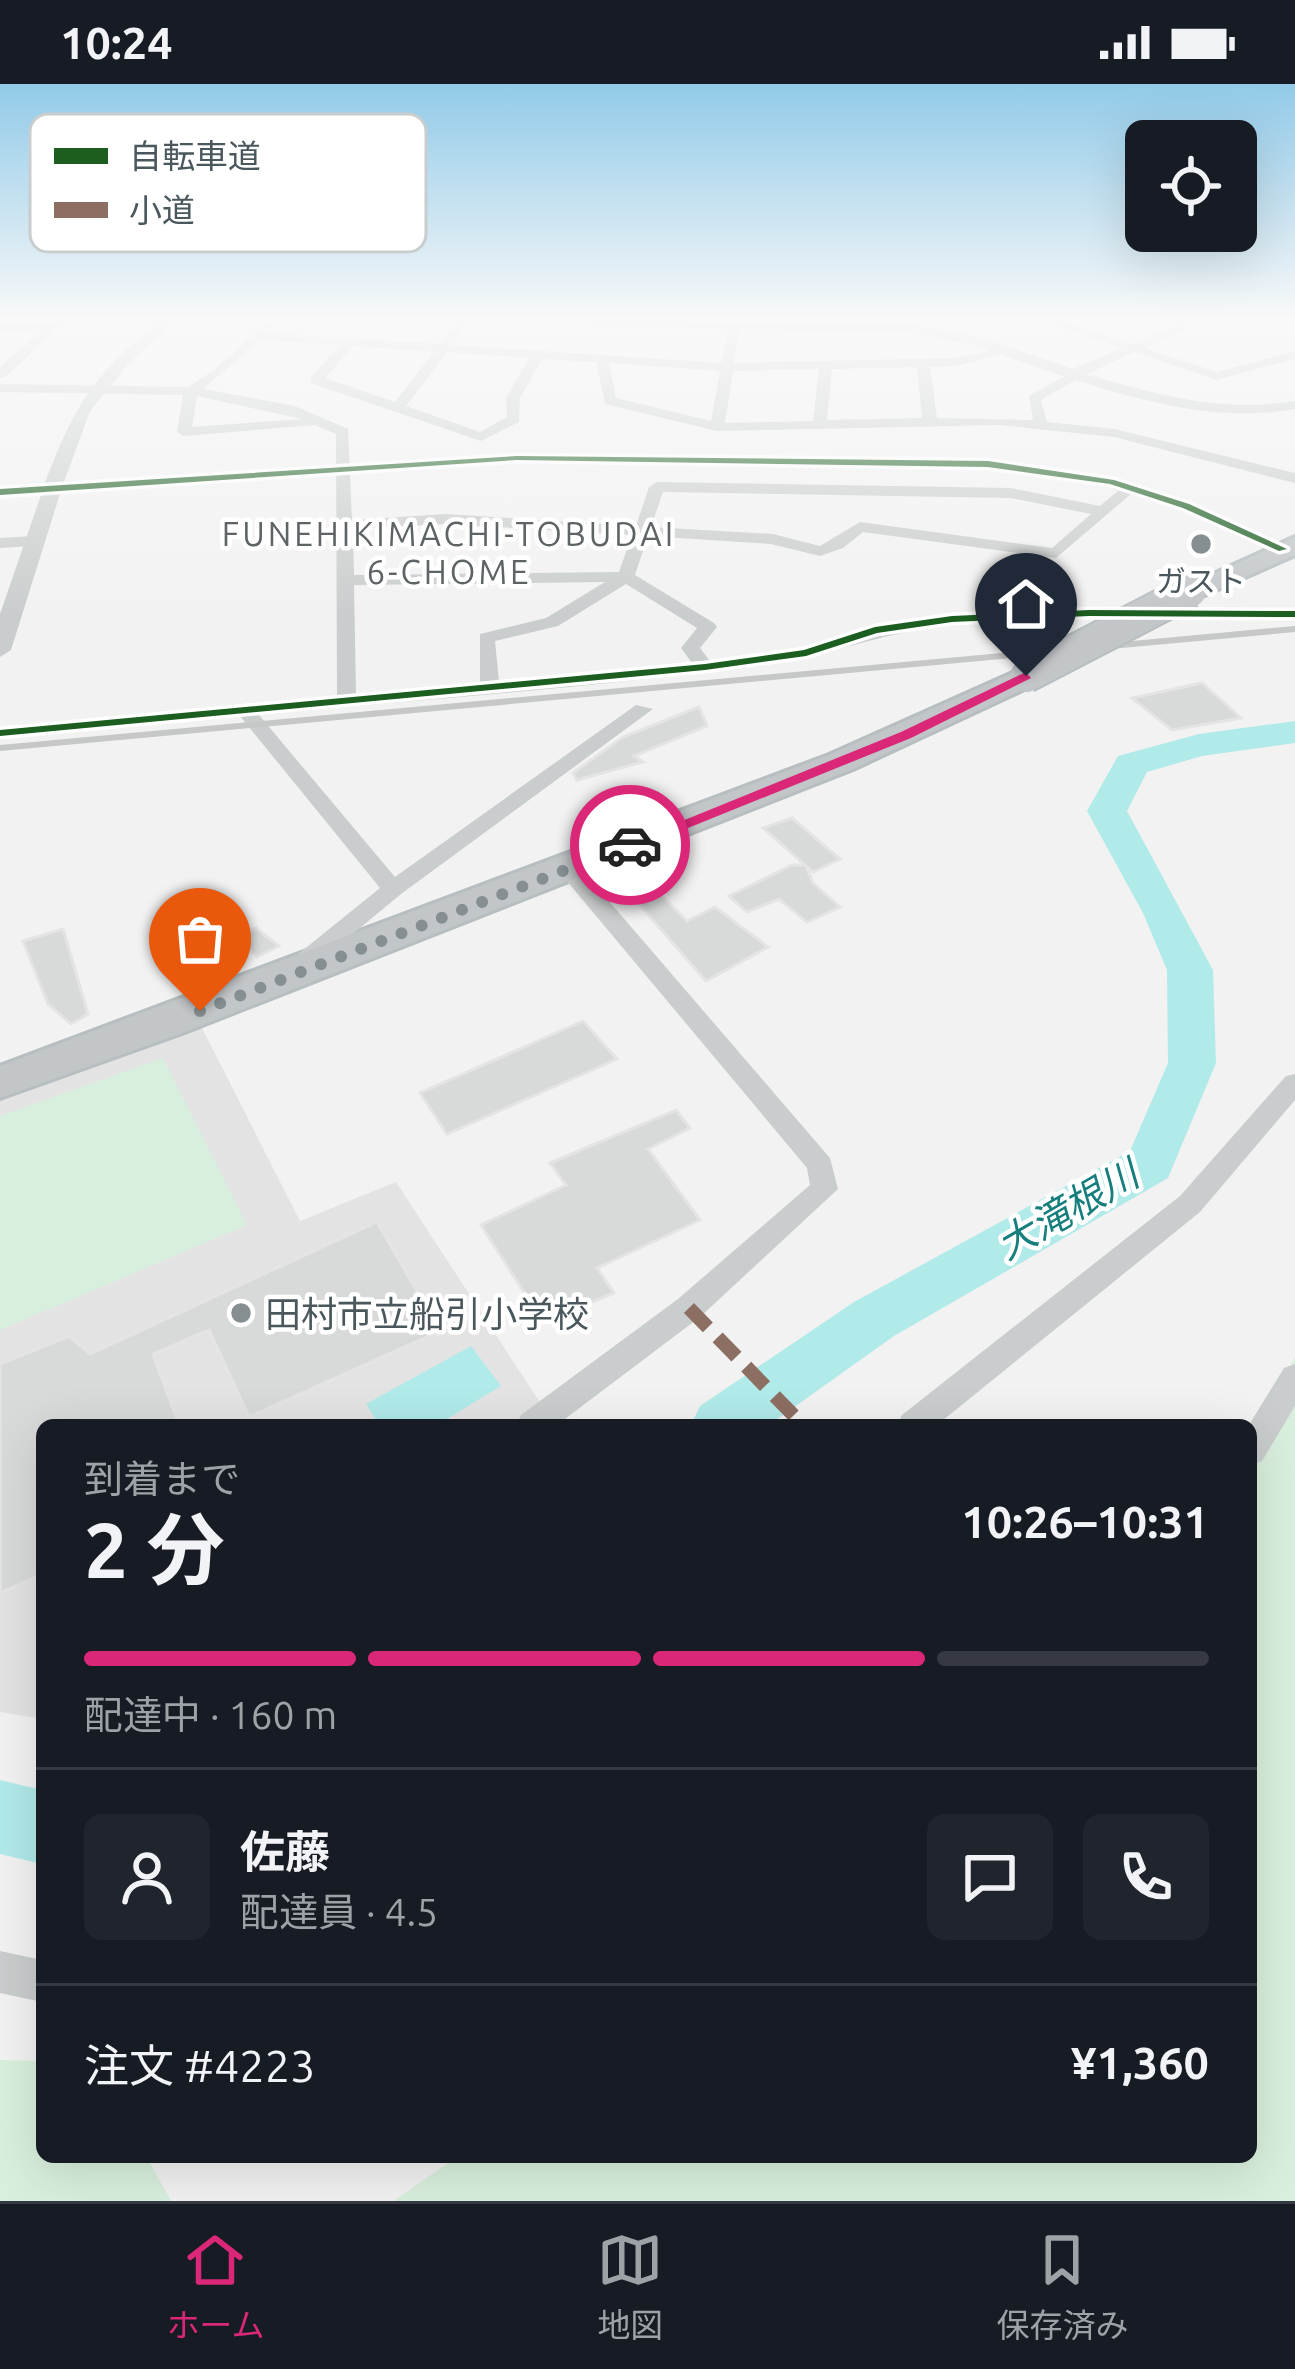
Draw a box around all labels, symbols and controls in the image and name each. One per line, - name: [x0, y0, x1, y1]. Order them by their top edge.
- text: 10:24: [60, 17, 173, 68]
- legend: [30, 114, 426, 252]
- map controls: [1125, 120, 1257, 252]
- button: locate: [1125, 120, 1257, 252]
- text: 自転車道: [129, 137, 261, 174]
- text: 小道: [129, 191, 195, 228]
- district label: FUNEHIKIMACHI-TOBUDAI 6-CHOME: [222, 515, 676, 590]
- marker: ガスト: [1188, 531, 1214, 557]
- pin: [975, 553, 1077, 676]
- place label: ガスト: [1156, 564, 1246, 598]
- icon: home: [993, 571, 1059, 637]
- courier: [570, 785, 690, 905]
- icon: car: [597, 812, 663, 878]
- pin: [149, 888, 251, 1011]
- icon: bag: [167, 906, 233, 972]
- water label: 大滝根川: [989, 1149, 1149, 1267]
- place label: 田村市立船引小学校: [265, 1293, 589, 1334]
- marker: 田村市立船引小学校: [228, 1300, 254, 1326]
- text: 到着まで: [84, 1457, 240, 1500]
- text: 10:26–10:31: [961, 1496, 1209, 1547]
- text: 2 分: [84, 1505, 224, 1593]
- text: 配達中 · 160 m: [84, 1693, 337, 1736]
- button: person: [84, 1814, 210, 1940]
- button: chat: [927, 1814, 1053, 1940]
- button: phone: [1083, 1814, 1209, 1940]
- text: 佐藤: [240, 1826, 330, 1877]
- text: 配達員 · 4.5: [240, 1890, 438, 1933]
- text: ¥1,360: [1071, 2037, 1209, 2088]
- text: 注文 #4223: [84, 2040, 315, 2091]
- tab: ホーム: [166, 2227, 265, 2347]
- tab: 地図: [597, 2227, 663, 2347]
- tab: 保存済み: [996, 2227, 1128, 2347]

